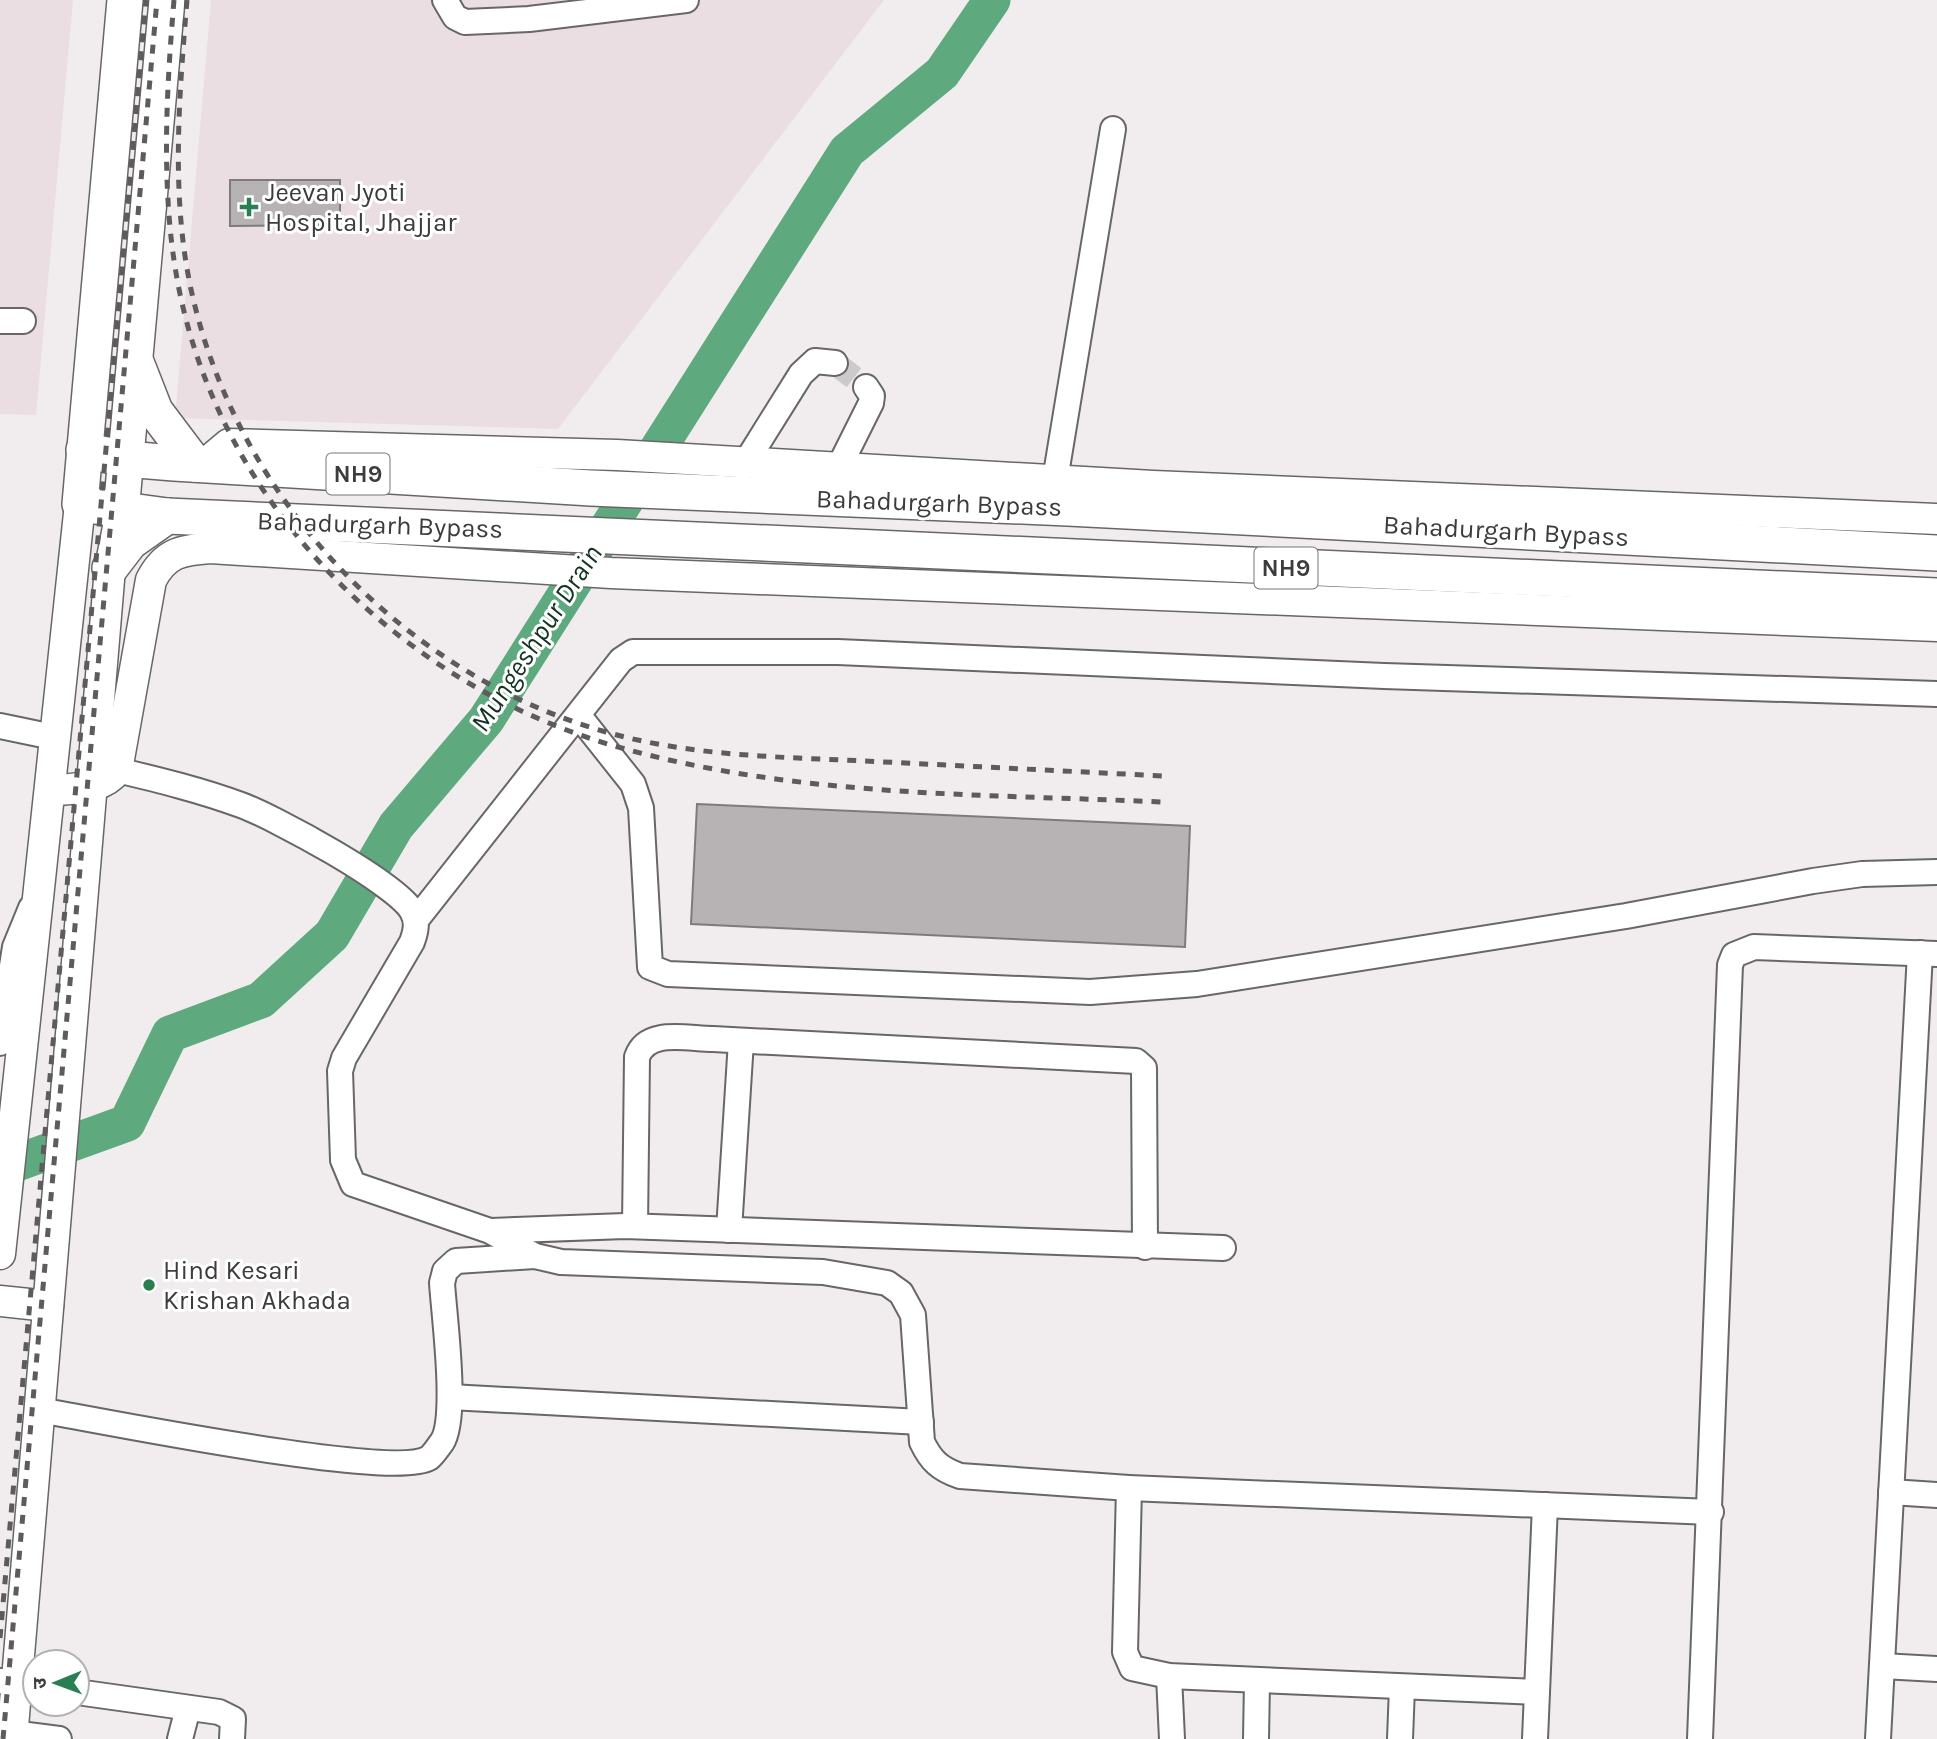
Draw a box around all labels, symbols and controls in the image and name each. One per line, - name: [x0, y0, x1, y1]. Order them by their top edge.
- place label: Jeevan Jyoti Hospital, Jhajjar: [265, 177, 457, 238]
- marker: Jeevan Jyoti Hospital, Jhajjar: [239, 197, 259, 217]
- road number: NH9: [326, 453, 390, 494]
- street label: Bahadurgarh Bypass: [816, 483, 1062, 523]
- street label: Bahadurgarh Bypass: [257, 505, 503, 545]
- street label: Bahadurgarh Bypass: [1382, 509, 1630, 553]
- water label: Mungeshpur Drain: [463, 538, 609, 738]
- road number: NH9: [1254, 548, 1318, 588]
- place label: Hind Kesari Krishan Akhada: [163, 1255, 351, 1316]
- marker: Hind Kesari Krishan Akhada: [141, 1277, 157, 1293]
- north arrow: [21, 1648, 91, 1718]
- text: उ: [29, 1677, 51, 1689]

